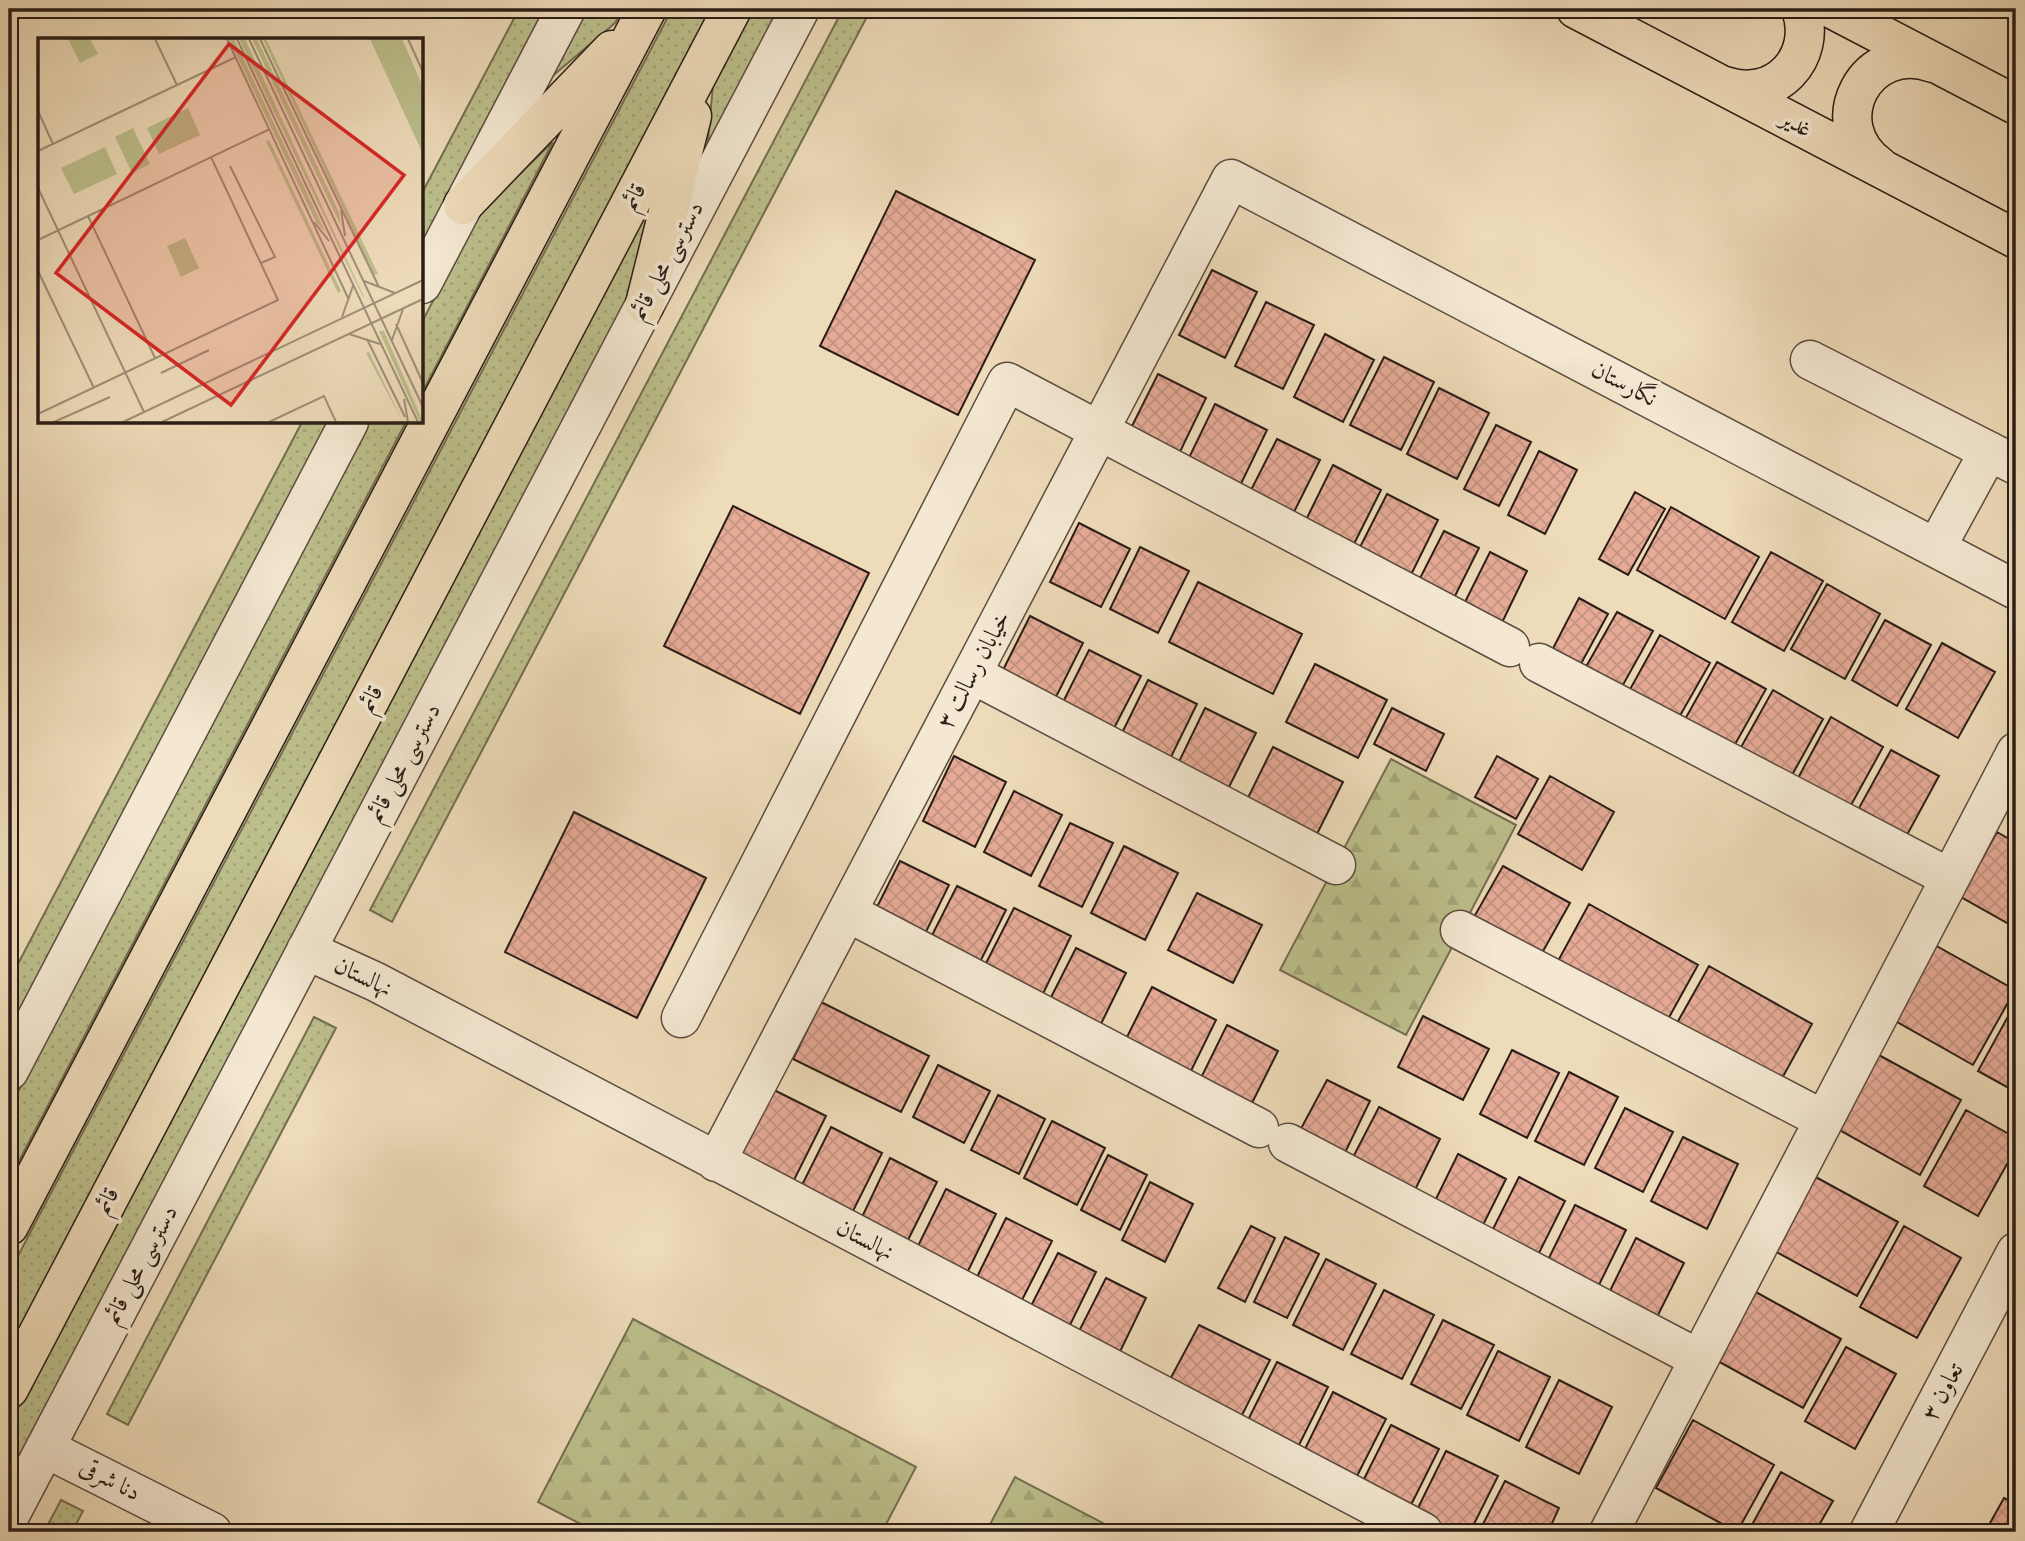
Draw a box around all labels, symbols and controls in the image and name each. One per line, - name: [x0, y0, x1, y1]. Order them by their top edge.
- inset map: [38, 38, 424, 424]
- street label: غدیر: [1772, 102, 1817, 145]
- street label: قائم: [614, 178, 658, 218]
- street label: دسترسی محلی قائم: [623, 196, 715, 328]
- street label: نگارستان: [1586, 353, 1662, 414]
- street label: خیابان رسالت ۳: [931, 606, 1017, 734]
- street label: قائم: [351, 680, 395, 720]
- street label: دسترسی محلی قائم: [360, 698, 452, 830]
- street label: نهالستان: [329, 950, 397, 1004]
- street label: قائم: [87, 1182, 131, 1222]
- street label: دسترسی محلی قائم: [97, 1200, 189, 1332]
- street label: نهالستان: [831, 1212, 899, 1268]
- street label: تعاون ۳: [1915, 1358, 1971, 1426]
- street label: دنا شرقی: [74, 1452, 146, 1508]

